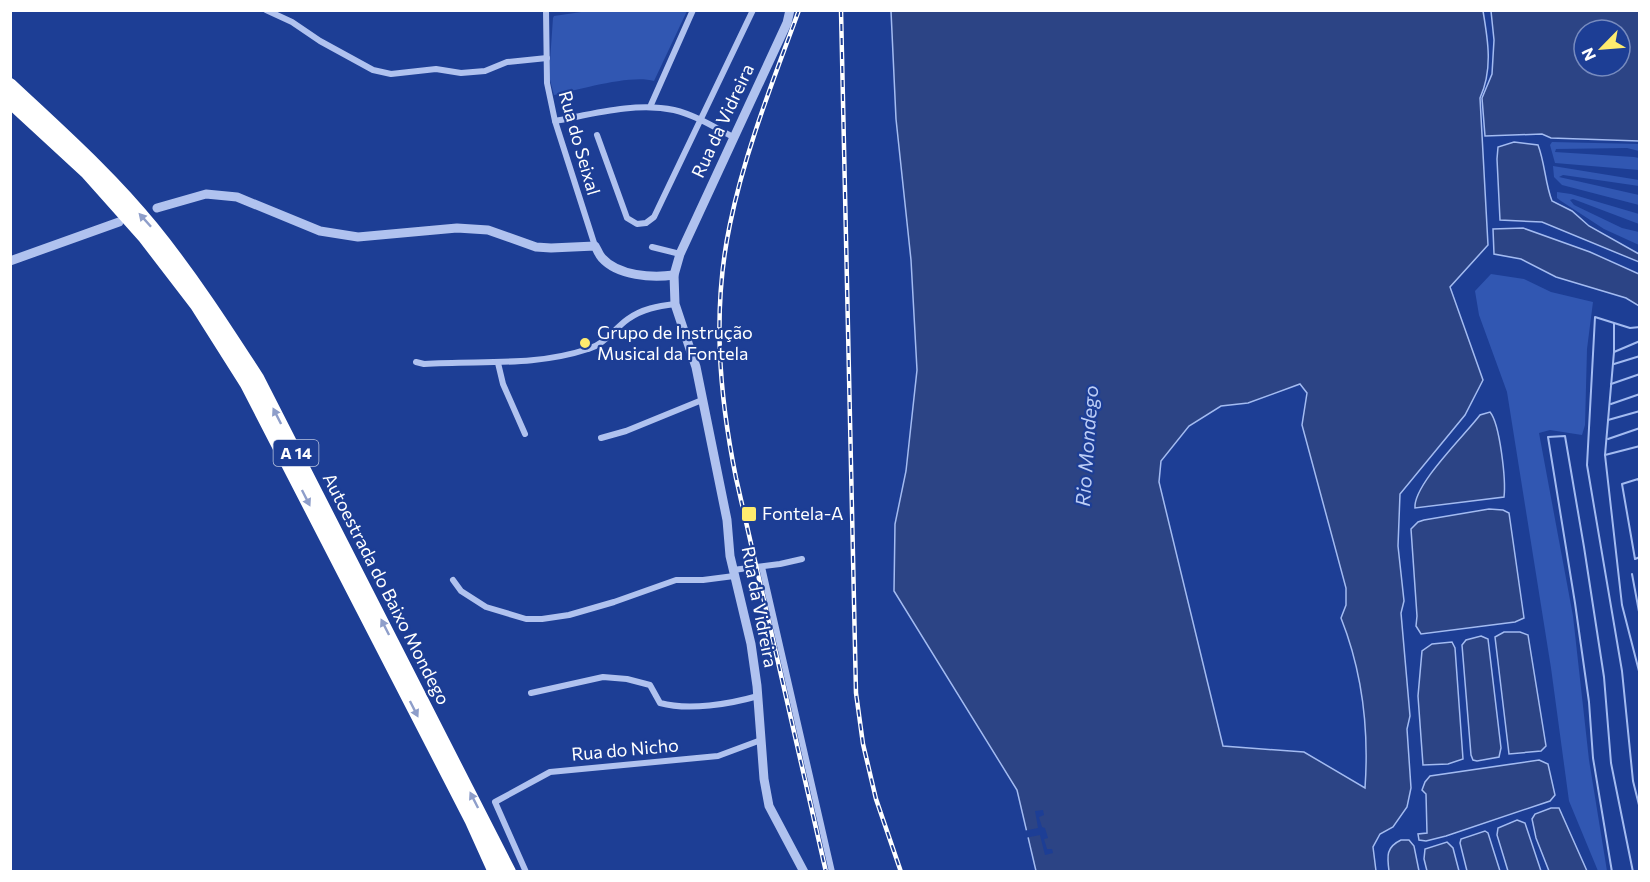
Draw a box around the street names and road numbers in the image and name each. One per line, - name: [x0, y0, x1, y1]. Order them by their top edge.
- street label: Rua da Vidreira: [686, 60, 758, 181]
- street label: Rua do Seixal: [555, 88, 605, 198]
- road number: A 14: [274, 440, 318, 466]
- street label: Autoestrada do Baixo Mondego: [319, 469, 455, 708]
- street label: Rua da Vidreira: [737, 544, 783, 669]
- street label: Rua do Nicho: [570, 733, 679, 765]

